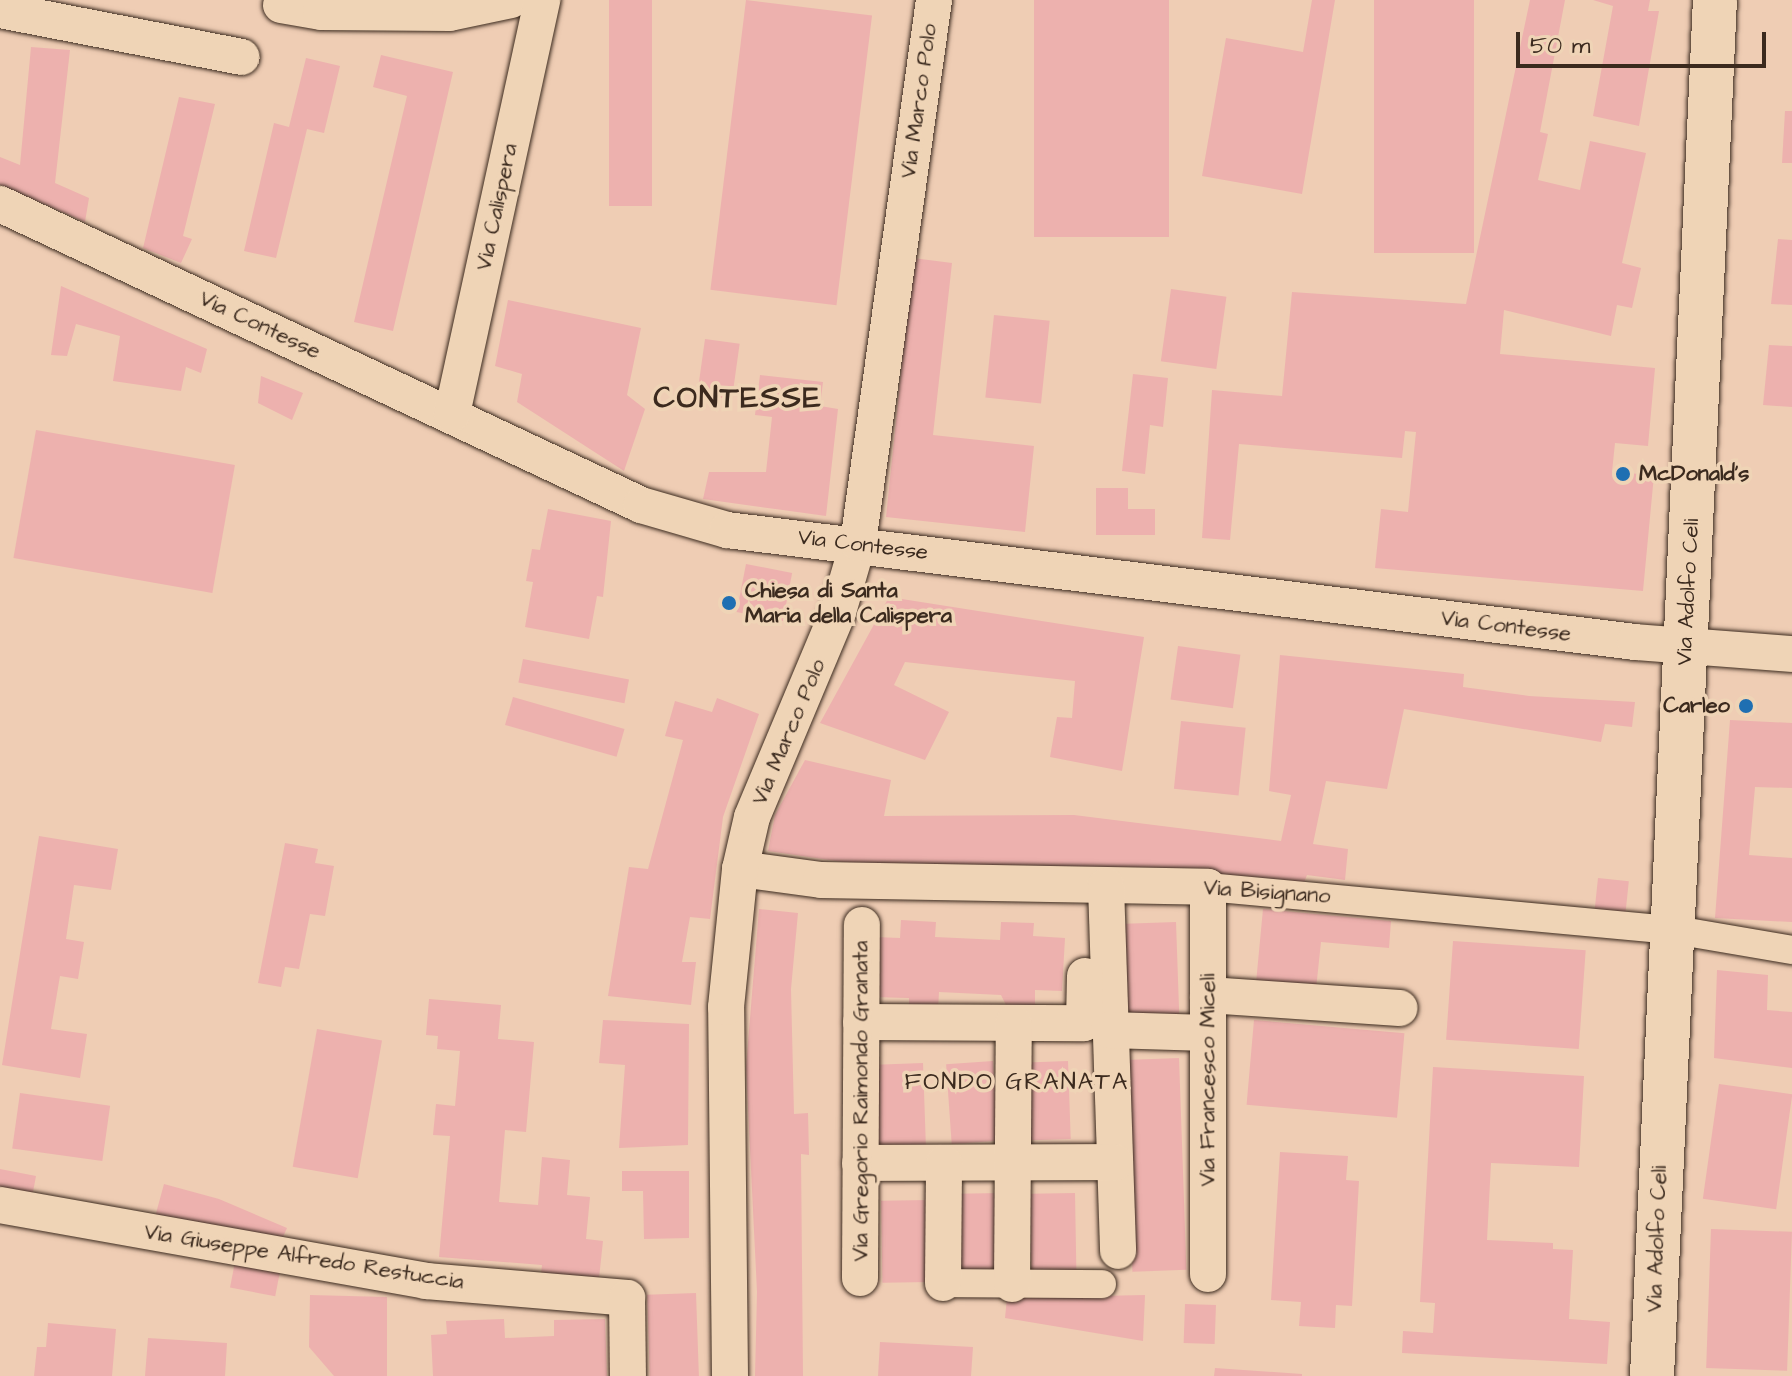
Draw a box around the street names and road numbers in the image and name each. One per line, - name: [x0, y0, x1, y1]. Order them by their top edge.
- street label: Via Marco Polo: [895, 22, 943, 180]
- street label: Via Calispera: [471, 141, 523, 273]
- street label: Via Contesse: [195, 285, 325, 365]
- street label: Via Adolfo Celi: [1671, 518, 1705, 666]
- street label: Via Contesse: [796, 524, 930, 566]
- street label: Via Contesse: [1439, 605, 1573, 647]
- street label: Via Marco Polo: [746, 655, 832, 809]
- street label: Via Bisignano: [1203, 874, 1331, 910]
- street label: Via Gregorio Raimondo Granata: [848, 941, 874, 1261]
- street label: Via Francesco Miceli: [1195, 974, 1221, 1186]
- street label: Via Adolfo Celi: [1641, 1165, 1673, 1313]
- street label: Via Giuseppe Alfredo Restuccia: [142, 1219, 466, 1295]

